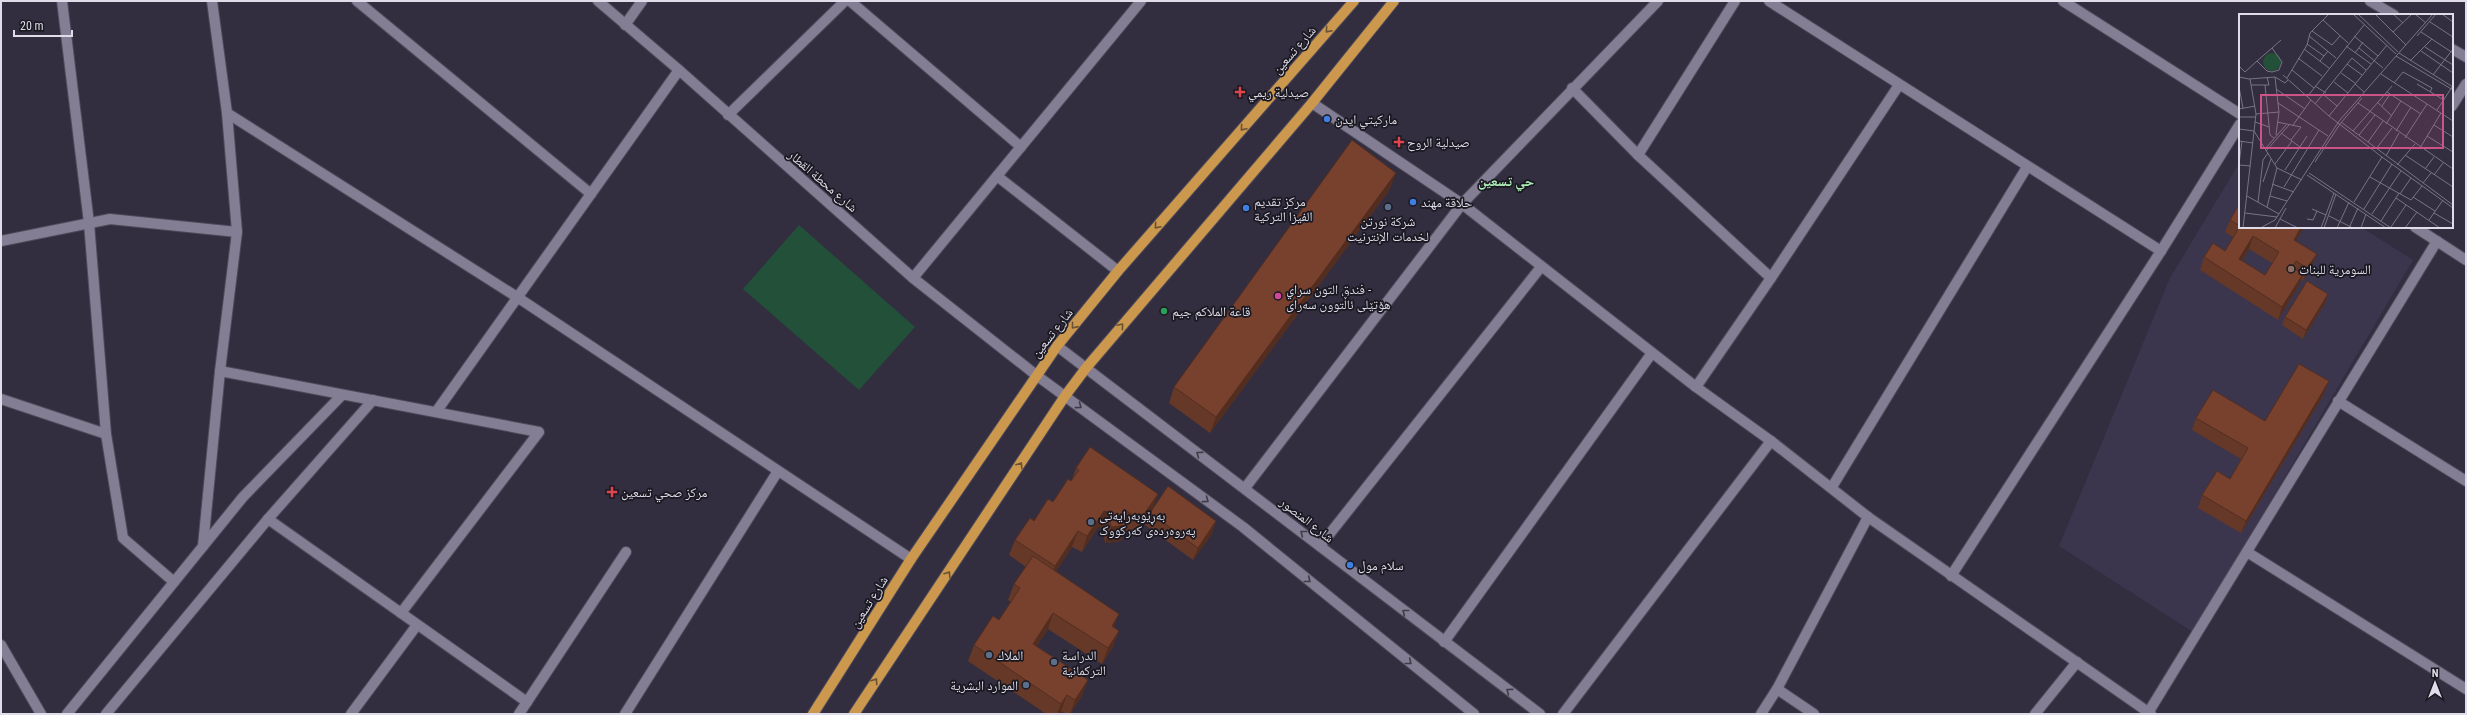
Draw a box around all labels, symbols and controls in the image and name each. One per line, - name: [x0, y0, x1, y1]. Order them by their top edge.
- scale bar: [14, 12, 72, 38]
- inset map: [2239, 14, 2453, 228]
- text: 20 m: [20, 19, 44, 33]
- street label: شارع تسعين: [1269, 23, 1320, 78]
- one-way arrow: [1326, 26, 1333, 33]
- place label: صيدلية ريمي: [1248, 85, 1309, 103]
- marker: صيدلية ريمي: [1235, 87, 1245, 97]
- place label: ماركيتي ايدن: [1335, 112, 1397, 130]
- marker: ماركيتي ايدن: [1322, 114, 1332, 124]
- one-way arrow: [1240, 123, 1247, 131]
- place label: صيدلية الروح: [1407, 135, 1470, 152]
- marker: صيدلية الروح: [1394, 137, 1404, 147]
- street label: شارع محطة القطار: [783, 146, 861, 217]
- district label: حي تسعين: [1478, 173, 1534, 192]
- place label: مركز تقديم الفيزا التركية: [1254, 194, 1313, 225]
- place label: حلاقة مهند: [1421, 195, 1472, 210]
- marker: حلاقة مهند: [1408, 197, 1418, 207]
- marker: شركة نورتن لخدمات الإنترنيت: [1383, 202, 1393, 212]
- marker: مركز تقديم الفيزا التركية: [1241, 203, 1251, 213]
- place label: شركة نورتن لخدمات الإنترنيت: [1347, 214, 1429, 245]
- one-way arrow: [1154, 221, 1162, 229]
- place label: السومرية للبنات: [2299, 262, 2371, 278]
- marker: السومرية للبنات: [2286, 264, 2296, 274]
- place label: فندق التون سراي - هۆتێلی ئاڵتوون سەرای: [1286, 282, 1391, 313]
- marker: فندق التون سراي - هۆتێلی ئاڵتوون سەرای: [1273, 291, 1283, 301]
- place label: قاعة الملاكم جيم: [1172, 304, 1250, 320]
- street label: شارع تسعين: [1028, 305, 1077, 362]
- marker: قاعة الملاكم جيم: [1159, 306, 1169, 316]
- one-way arrow: [1071, 321, 1078, 328]
- one-way arrow: [1117, 324, 1124, 331]
- one-way arrow: [1075, 401, 1082, 409]
- one-way arrow: [1197, 451, 1204, 458]
- one-way arrow: [1015, 462, 1022, 469]
- place label: مركز صحي تسعين: [621, 485, 707, 503]
- marker: مركز صحي تسعين: [606, 486, 618, 498]
- street label: شارع المنصور: [1275, 494, 1337, 547]
- one-way arrow: [1202, 495, 1209, 503]
- place label: بەڕێوبەرایەتی پەروەردەی کەرکووک: [1099, 508, 1196, 539]
- marker: بەڕێوبەرایەتی پەروەردەی کەرکووک: [1086, 517, 1096, 527]
- one-way arrow: [1300, 531, 1307, 538]
- place label: سلام مول: [1358, 558, 1404, 574]
- marker: سلام مول: [1345, 560, 1355, 570]
- one-way arrow: [943, 571, 951, 578]
- street label: شارع تسعين: [847, 573, 893, 632]
- one-way arrow: [1304, 575, 1311, 582]
- one-way arrow: [1403, 610, 1410, 617]
- place label: الملاك: [997, 648, 1023, 663]
- place label: الدراسة التركمانية: [1062, 648, 1106, 679]
- marker: الملاك: [984, 650, 994, 660]
- marker: الدراسة التركمانية: [1049, 657, 1059, 667]
- one-way arrow: [1405, 657, 1412, 664]
- north arrow: [2415, 663, 2455, 703]
- text: N: [2432, 667, 2439, 680]
- one-way arrow: [870, 678, 878, 685]
- place label: الموارد البشرية: [950, 678, 1018, 694]
- marker: الموارد البشرية: [1021, 680, 1031, 690]
- one-way arrow: [1507, 688, 1514, 695]

